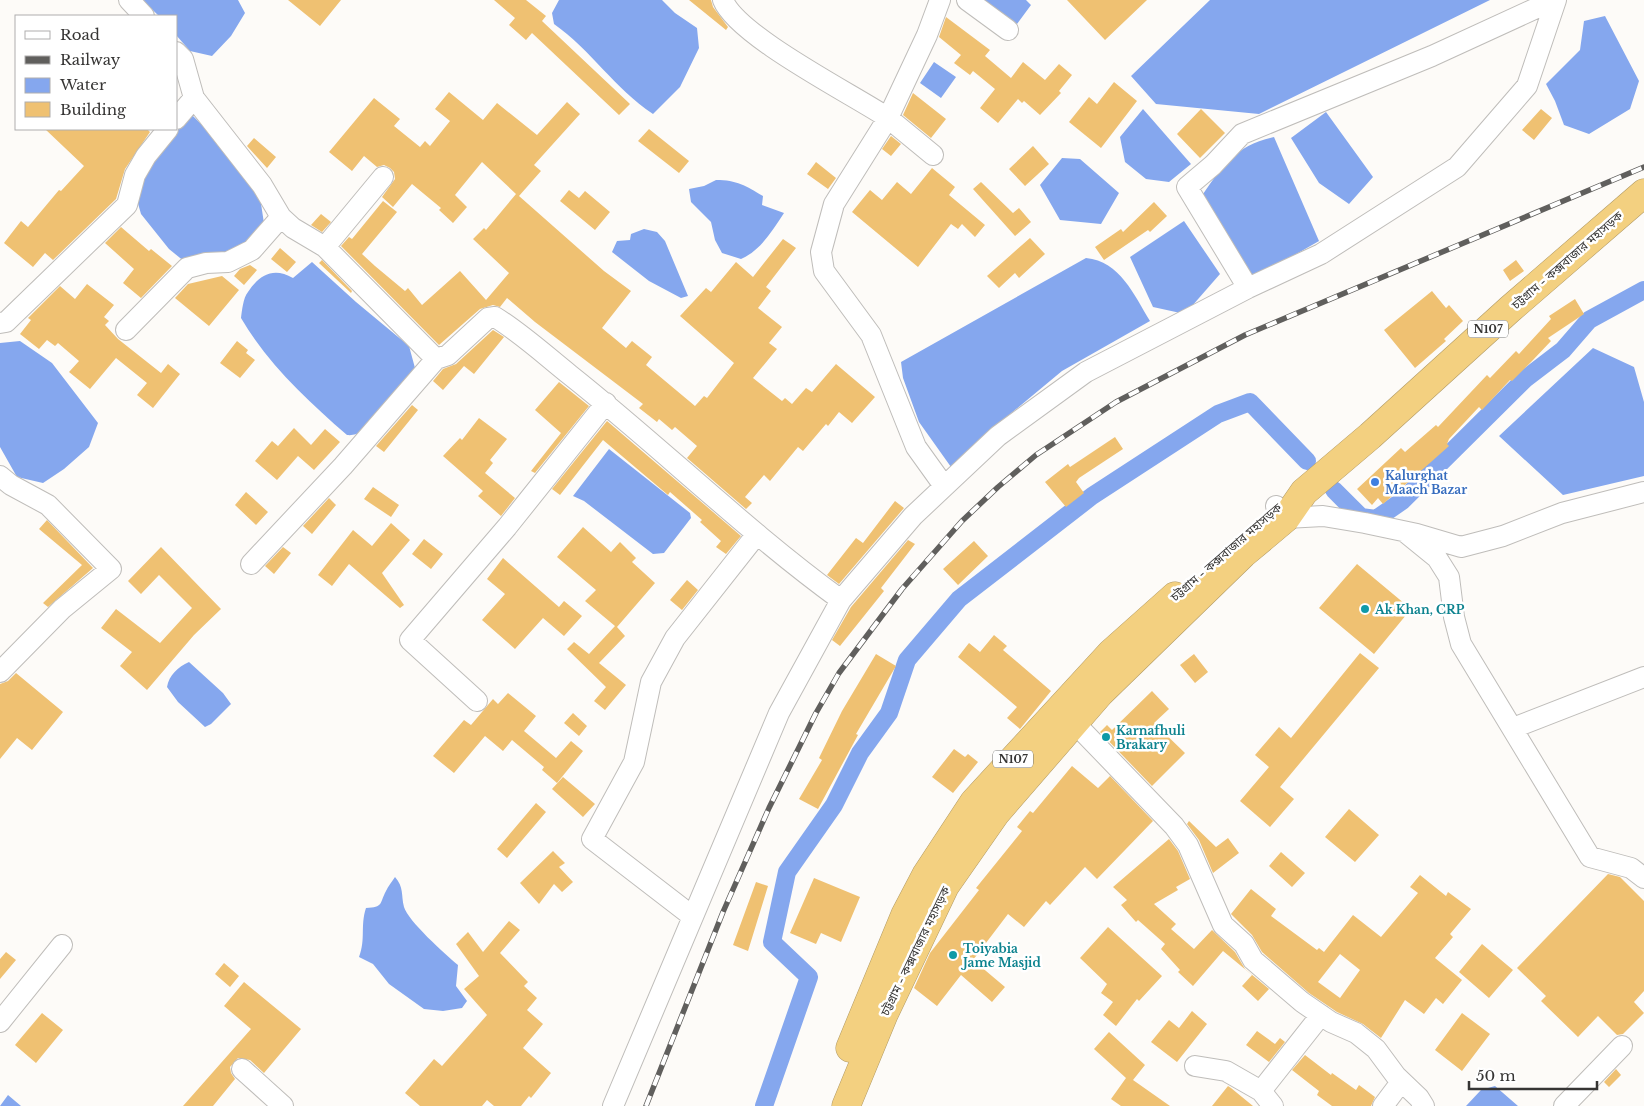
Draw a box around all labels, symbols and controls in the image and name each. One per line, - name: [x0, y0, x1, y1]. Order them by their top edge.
- legend: [15, 15, 178, 130]
- text: Road: [60, 25, 100, 44]
- text: Railway: [60, 50, 121, 69]
- text: Water: [59, 75, 107, 94]
- text: Building: [60, 100, 127, 119]
- street label: চট্টগ্রাম - কক্সবাজার মহাসড়ক: [1508, 208, 1626, 313]
- road number: N107: [1468, 320, 1508, 338]
- place label: Kalurghat Maach Bazar: [1385, 468, 1467, 497]
- marker: Kalurghat Maach Bazar: [1369, 476, 1381, 488]
- street label: চট্টগ্রাম - কক্সবাজার মহাসড়ক: [1167, 500, 1285, 605]
- place label: Ak Khan, CRP: [1374, 602, 1465, 617]
- marker: Ak Khan, CRP: [1359, 603, 1371, 615]
- place label: Karnafhuli Brakary: [1116, 723, 1186, 752]
- marker: Karnafhuli Brakary: [1100, 731, 1112, 743]
- road number: N107: [993, 751, 1033, 768]
- street label: চট্টগ্রাম - কক্সবাজার মহাসড়ক: [877, 884, 953, 1019]
- place label: Toiyabia Jame Masjid: [960, 941, 1041, 970]
- marker: Toiyabia Jame Masjid: [947, 949, 959, 961]
- scale bar: [1469, 1058, 1596, 1090]
- text: 50 m: [1476, 1066, 1516, 1085]

